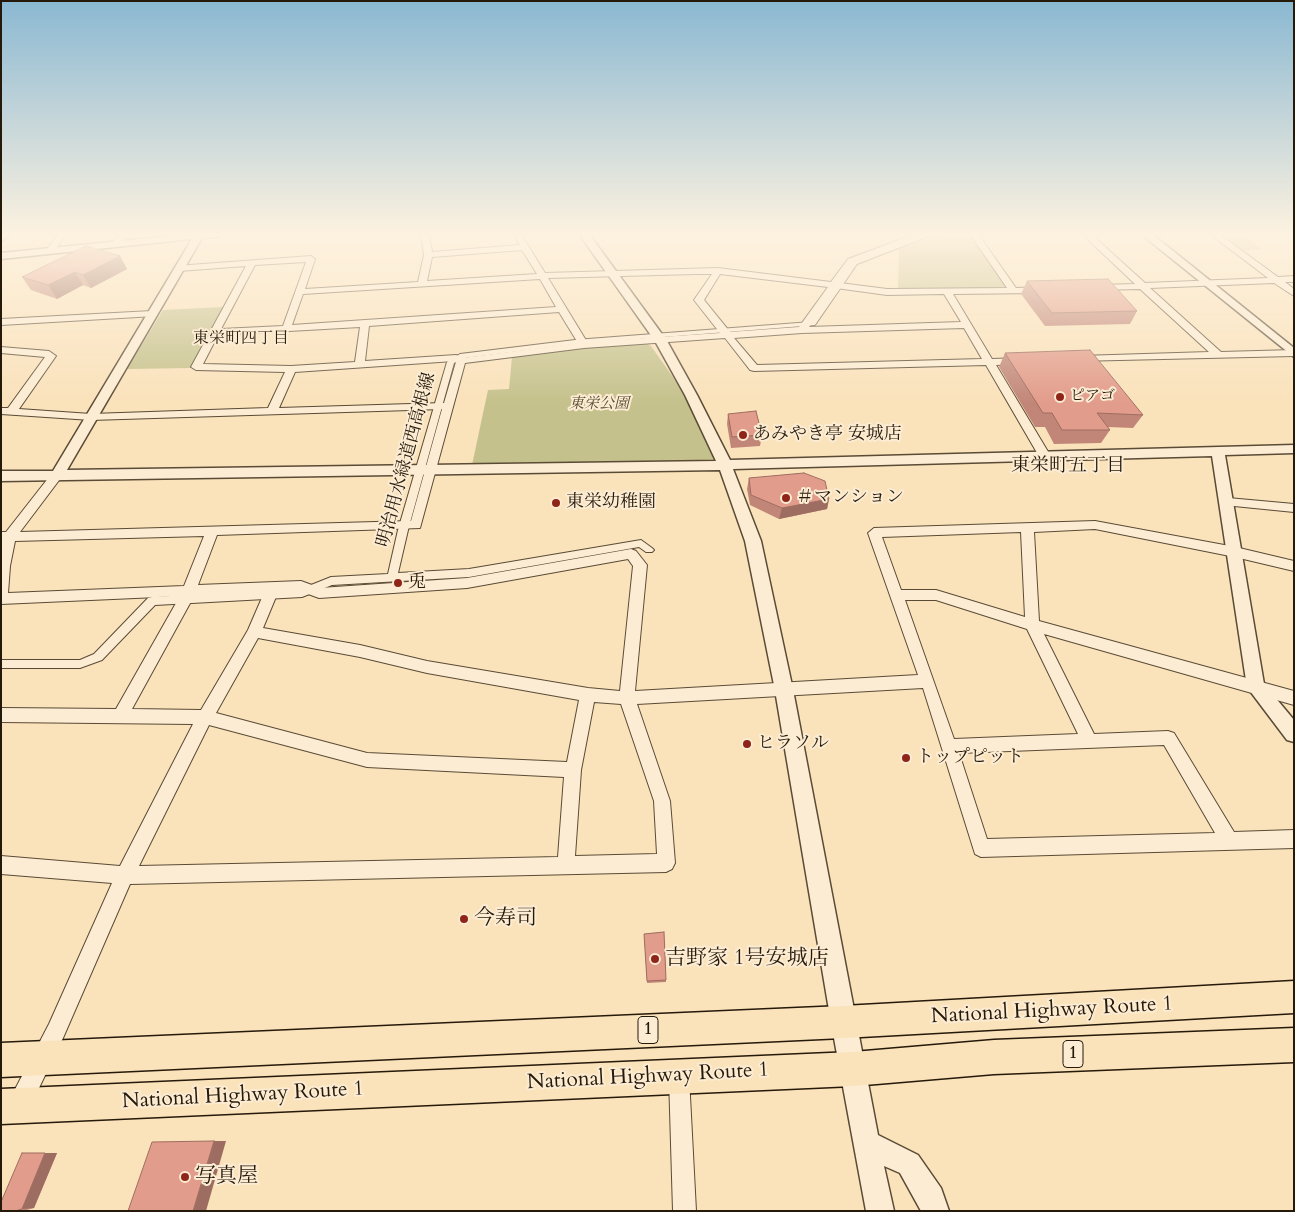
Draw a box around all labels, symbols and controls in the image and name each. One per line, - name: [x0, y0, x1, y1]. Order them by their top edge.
- district label: 東栄町四丁目: [193, 329, 289, 349]
- street label: 明治用水緑道西高根線: [373, 370, 441, 550]
- place label: ピアゴ: [1070, 388, 1115, 406]
- marker: ピアゴ: [1054, 391, 1066, 403]
- park label: 東栄公園: [569, 396, 629, 414]
- place label: あみやき亭 安城店: [753, 424, 902, 446]
- marker: あみやき亭 安城店: [737, 429, 749, 441]
- district label: 東栄町五丁目: [1011, 456, 1125, 478]
- place label: ＃マンション: [796, 487, 904, 509]
- place label: 東栄幼稚園: [566, 492, 656, 514]
- marker: ＃マンション: [780, 492, 792, 504]
- marker: 東栄幼稚園: [550, 497, 562, 509]
- place label: 兎: [408, 572, 426, 594]
- marker: 兎: [392, 577, 404, 589]
- place label: ヒラソル: [757, 733, 829, 755]
- marker: ヒラソル: [741, 738, 753, 750]
- place label: トップピット: [916, 747, 1024, 769]
- marker: トップピット: [900, 752, 912, 764]
- place label: 今寿司: [474, 906, 537, 932]
- marker: 今寿司: [458, 913, 470, 925]
- place label: 吉野家 1号安城店: [665, 946, 828, 972]
- marker: 吉野家 1号安城店: [649, 953, 661, 965]
- street label: National Highway Route 1: [930, 992, 1174, 1030]
- road number: 1: [638, 1016, 658, 1044]
- road number: 1: [1063, 1040, 1083, 1068]
- street label: National Highway Route 1: [526, 1058, 770, 1096]
- street label: National Highway Route 1: [121, 1077, 365, 1115]
- place label: 写真屋: [195, 1164, 258, 1190]
- marker: 写真屋: [179, 1171, 191, 1183]

